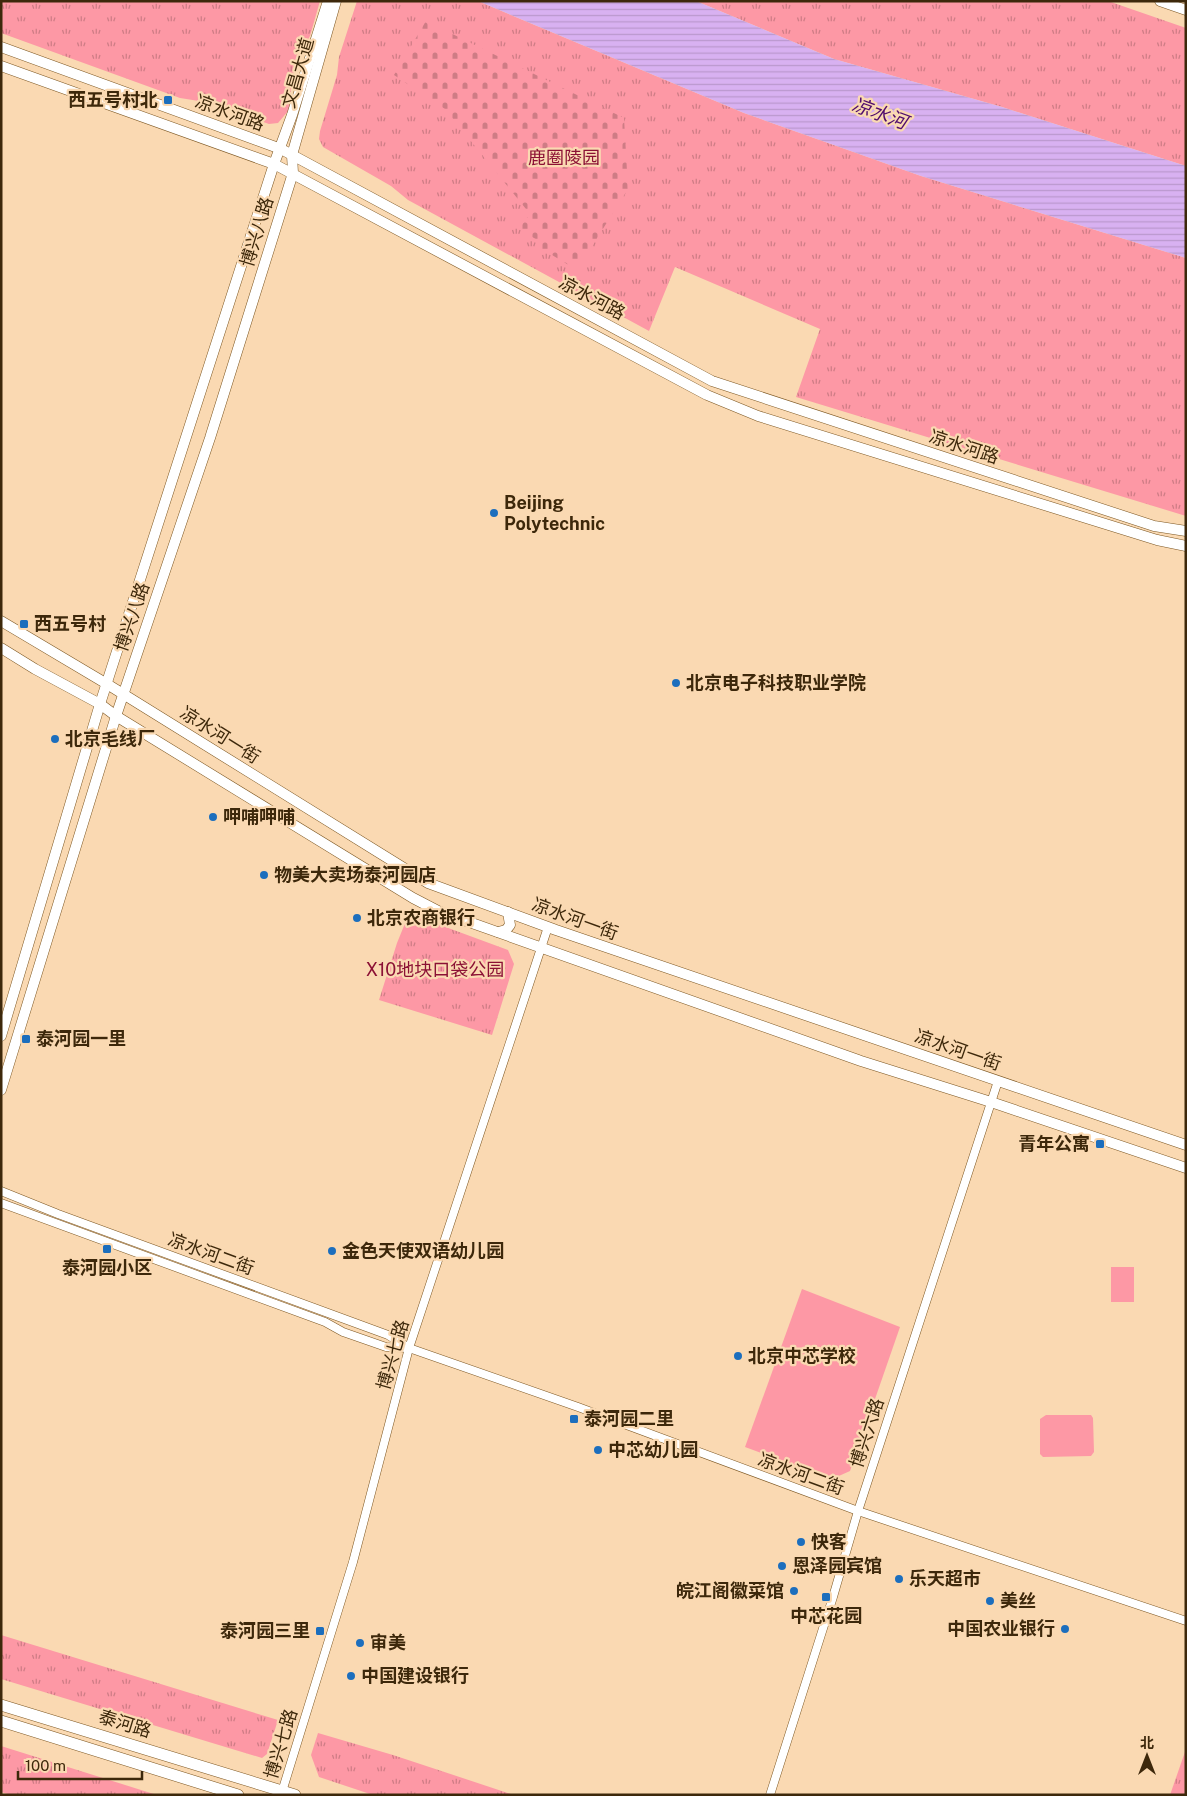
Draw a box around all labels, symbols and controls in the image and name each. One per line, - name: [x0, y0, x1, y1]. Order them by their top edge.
- street label: 文昌大道: [278, 35, 318, 110]
- place label: 西五号村北: [68, 89, 158, 110]
- street label: 凉水河路: [193, 90, 268, 135]
- water label: 凉水河: [849, 93, 914, 134]
- marker: 西五号村北: [162, 94, 174, 106]
- park label: 鹿圈陵园: [528, 147, 600, 168]
- street label: 博兴八路: [236, 194, 277, 269]
- street label: 凉水河路: [556, 271, 629, 324]
- street label: 凉水河路: [927, 425, 1002, 468]
- place label: Beijing Polytechnic: [504, 492, 605, 534]
- marker: Beijing Polytechnic: [488, 507, 500, 519]
- street label: 博兴八路: [110, 579, 153, 654]
- place label: 西五号村: [34, 613, 106, 634]
- marker: 西五号村: [18, 618, 30, 630]
- place label: 北京电子科技职业学院: [686, 672, 866, 693]
- marker: 北京电子科技职业学院: [670, 677, 682, 689]
- street label: 凉水河一街: [177, 702, 264, 767]
- place label: 北京毛线厂: [65, 728, 155, 749]
- marker: 北京毛线厂: [49, 733, 61, 745]
- place label: 呷哺呷哺: [223, 806, 295, 827]
- marker: 呷哺呷哺: [207, 811, 219, 823]
- place label: 物美大卖场泰河园店: [274, 864, 436, 885]
- marker: 物美大卖场泰河园店: [258, 869, 270, 881]
- street label: 凉水河一街: [529, 893, 621, 944]
- place label: 北京农商银行: [367, 907, 475, 928]
- marker: 北京农商银行: [351, 912, 363, 924]
- park label: X10地块口袋公园: [366, 959, 504, 980]
- street label: 凉水河一街: [912, 1025, 1004, 1074]
- place label: 泰河园一里: [36, 1028, 126, 1049]
- marker: 泰河园一里: [20, 1033, 32, 1045]
- place label: 青年公寓: [1018, 1133, 1090, 1154]
- marker: 青年公寓: [1094, 1138, 1106, 1150]
- street label: 凉水河二街: [165, 1228, 257, 1279]
- place label: 金色天使双语幼儿园: [342, 1240, 504, 1261]
- marker: 泰河园小区: [101, 1243, 113, 1255]
- marker: 金色天使双语幼儿园: [326, 1245, 338, 1257]
- place label: 泰河园小区: [62, 1257, 152, 1278]
- street label: 博兴七路: [373, 1317, 413, 1392]
- place label: 北京中芯学校: [748, 1345, 856, 1366]
- marker: 北京中芯学校: [732, 1350, 744, 1362]
- street label: 博兴六路: [845, 1395, 888, 1470]
- place label: 泰河园二里: [584, 1408, 674, 1429]
- marker: 泰河园二里: [568, 1413, 580, 1425]
- place label: 中芯幼儿园: [608, 1439, 698, 1460]
- marker: 中芯幼儿园: [592, 1444, 604, 1456]
- street label: 凉水河二街: [755, 1448, 847, 1499]
- place label: 快客: [811, 1531, 847, 1552]
- marker: 快客: [795, 1536, 807, 1548]
- place label: 恩泽园宾馆: [792, 1555, 882, 1576]
- marker: 恩泽园宾馆: [776, 1560, 788, 1572]
- place label: 乐天超市: [909, 1568, 981, 1589]
- marker: 乐天超市: [893, 1573, 905, 1585]
- place label: 皖江阁徽菜馆: [676, 1580, 784, 1601]
- marker: 皖江阁徽菜馆: [788, 1585, 800, 1597]
- place label: 美丝: [1000, 1590, 1036, 1611]
- marker: 中芯花园: [820, 1591, 832, 1603]
- marker: 美丝: [984, 1595, 996, 1607]
- place label: 中芯花园: [790, 1605, 862, 1626]
- place label: 中国农业银行: [947, 1618, 1055, 1639]
- place label: 泰河园三里: [220, 1620, 310, 1641]
- marker: 中国农业银行: [1059, 1623, 1071, 1635]
- marker: 泰河园三里: [314, 1625, 326, 1637]
- place label: 审美: [370, 1632, 406, 1653]
- marker: 审美: [354, 1637, 366, 1649]
- place label: 中国建设银行: [361, 1665, 469, 1686]
- marker: 中国建设银行: [345, 1670, 357, 1682]
- street label: 泰河路: [96, 1706, 154, 1741]
- street label: 博兴七路: [260, 1706, 301, 1781]
- north arrow: [1122, 1731, 1172, 1781]
- text: 北: [1140, 1735, 1154, 1751]
- scale bar: [18, 1748, 141, 1780]
- text: 100 m: [25, 1757, 66, 1774]

